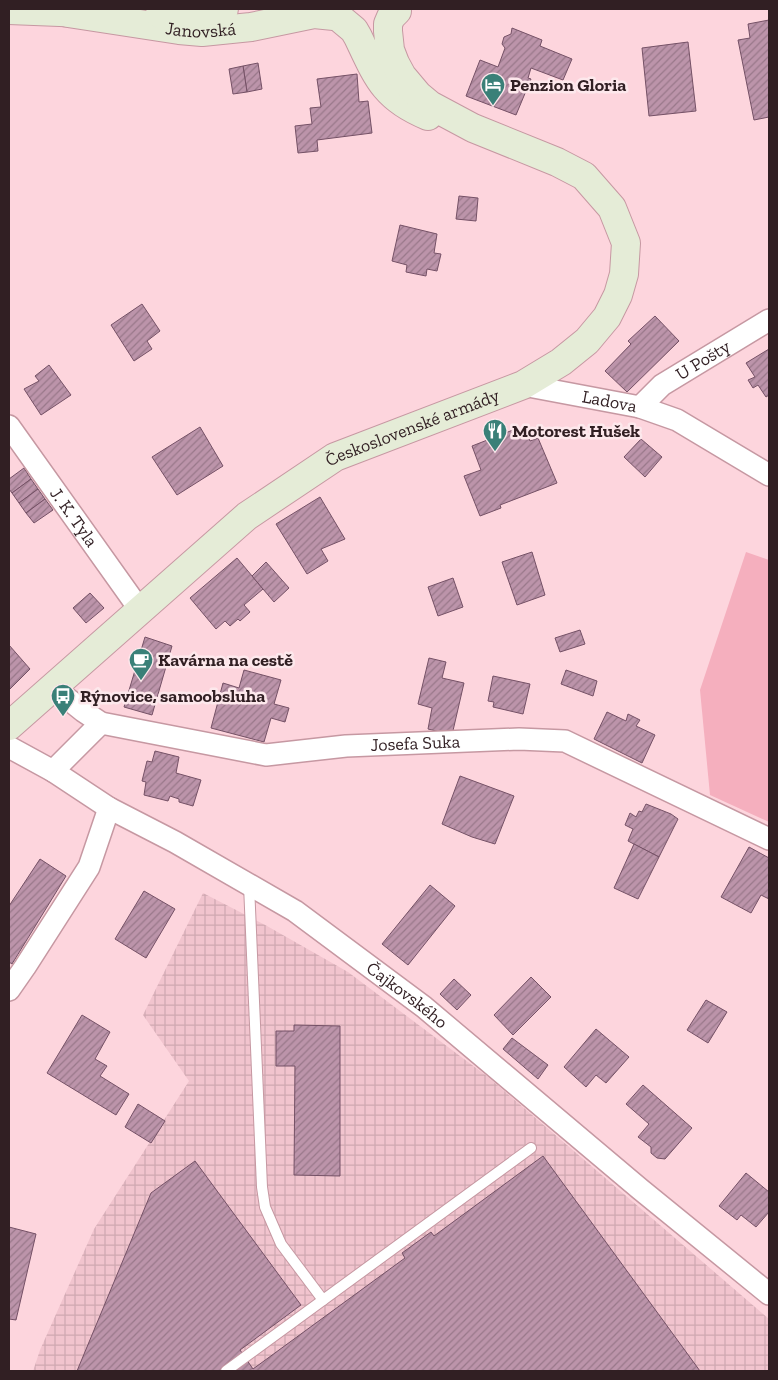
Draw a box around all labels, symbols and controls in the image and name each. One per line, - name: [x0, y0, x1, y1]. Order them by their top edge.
- street label: Janovská: [164, 17, 237, 43]
- hotel icon: Penzion Gloria: [480, 72, 506, 106]
- place label: Penzion Gloria: [510, 74, 626, 96]
- street label: U Pošty: [672, 335, 735, 385]
- street label: Československé armády: [321, 384, 503, 471]
- street label: Ladova: [580, 385, 639, 417]
- restaurant icon: Motorest Hušek: [482, 418, 508, 452]
- place label: Motorest Hušek: [512, 420, 640, 442]
- street label: J. K. Tyla: [45, 483, 103, 552]
- cafe icon: Kavárna na cestě: [128, 647, 154, 681]
- place label: Kavárna na cestě: [158, 649, 293, 671]
- bus stop icon: Rýnovice, samoobsluha: [50, 683, 76, 717]
- place label: Rýnovice, samoobsluha: [80, 685, 265, 707]
- street label: Josefa Suka: [370, 730, 461, 756]
- street label: Čajkovského: [362, 957, 452, 1033]

